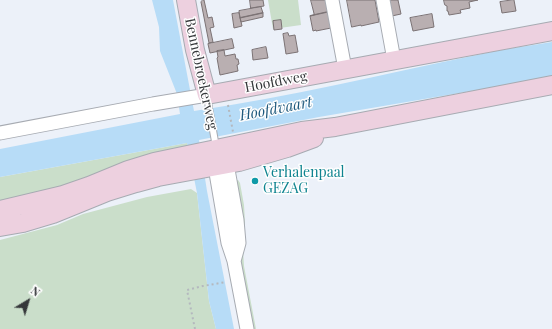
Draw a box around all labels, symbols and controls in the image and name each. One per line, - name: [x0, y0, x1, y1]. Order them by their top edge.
- street label: Bennebroekerweg: [181, 17, 221, 131]
- street label: Hoofdweg: [243, 68, 309, 96]
- water label: Hoofdvaart: [238, 93, 314, 125]
- place label: Verhalenpaal GEZAG: [263, 165, 345, 198]
- marker: Verhalenpaal GEZAG: [250, 176, 260, 186]
- north arrow: [8, 281, 48, 321]
- text: N: [28, 283, 43, 300]

